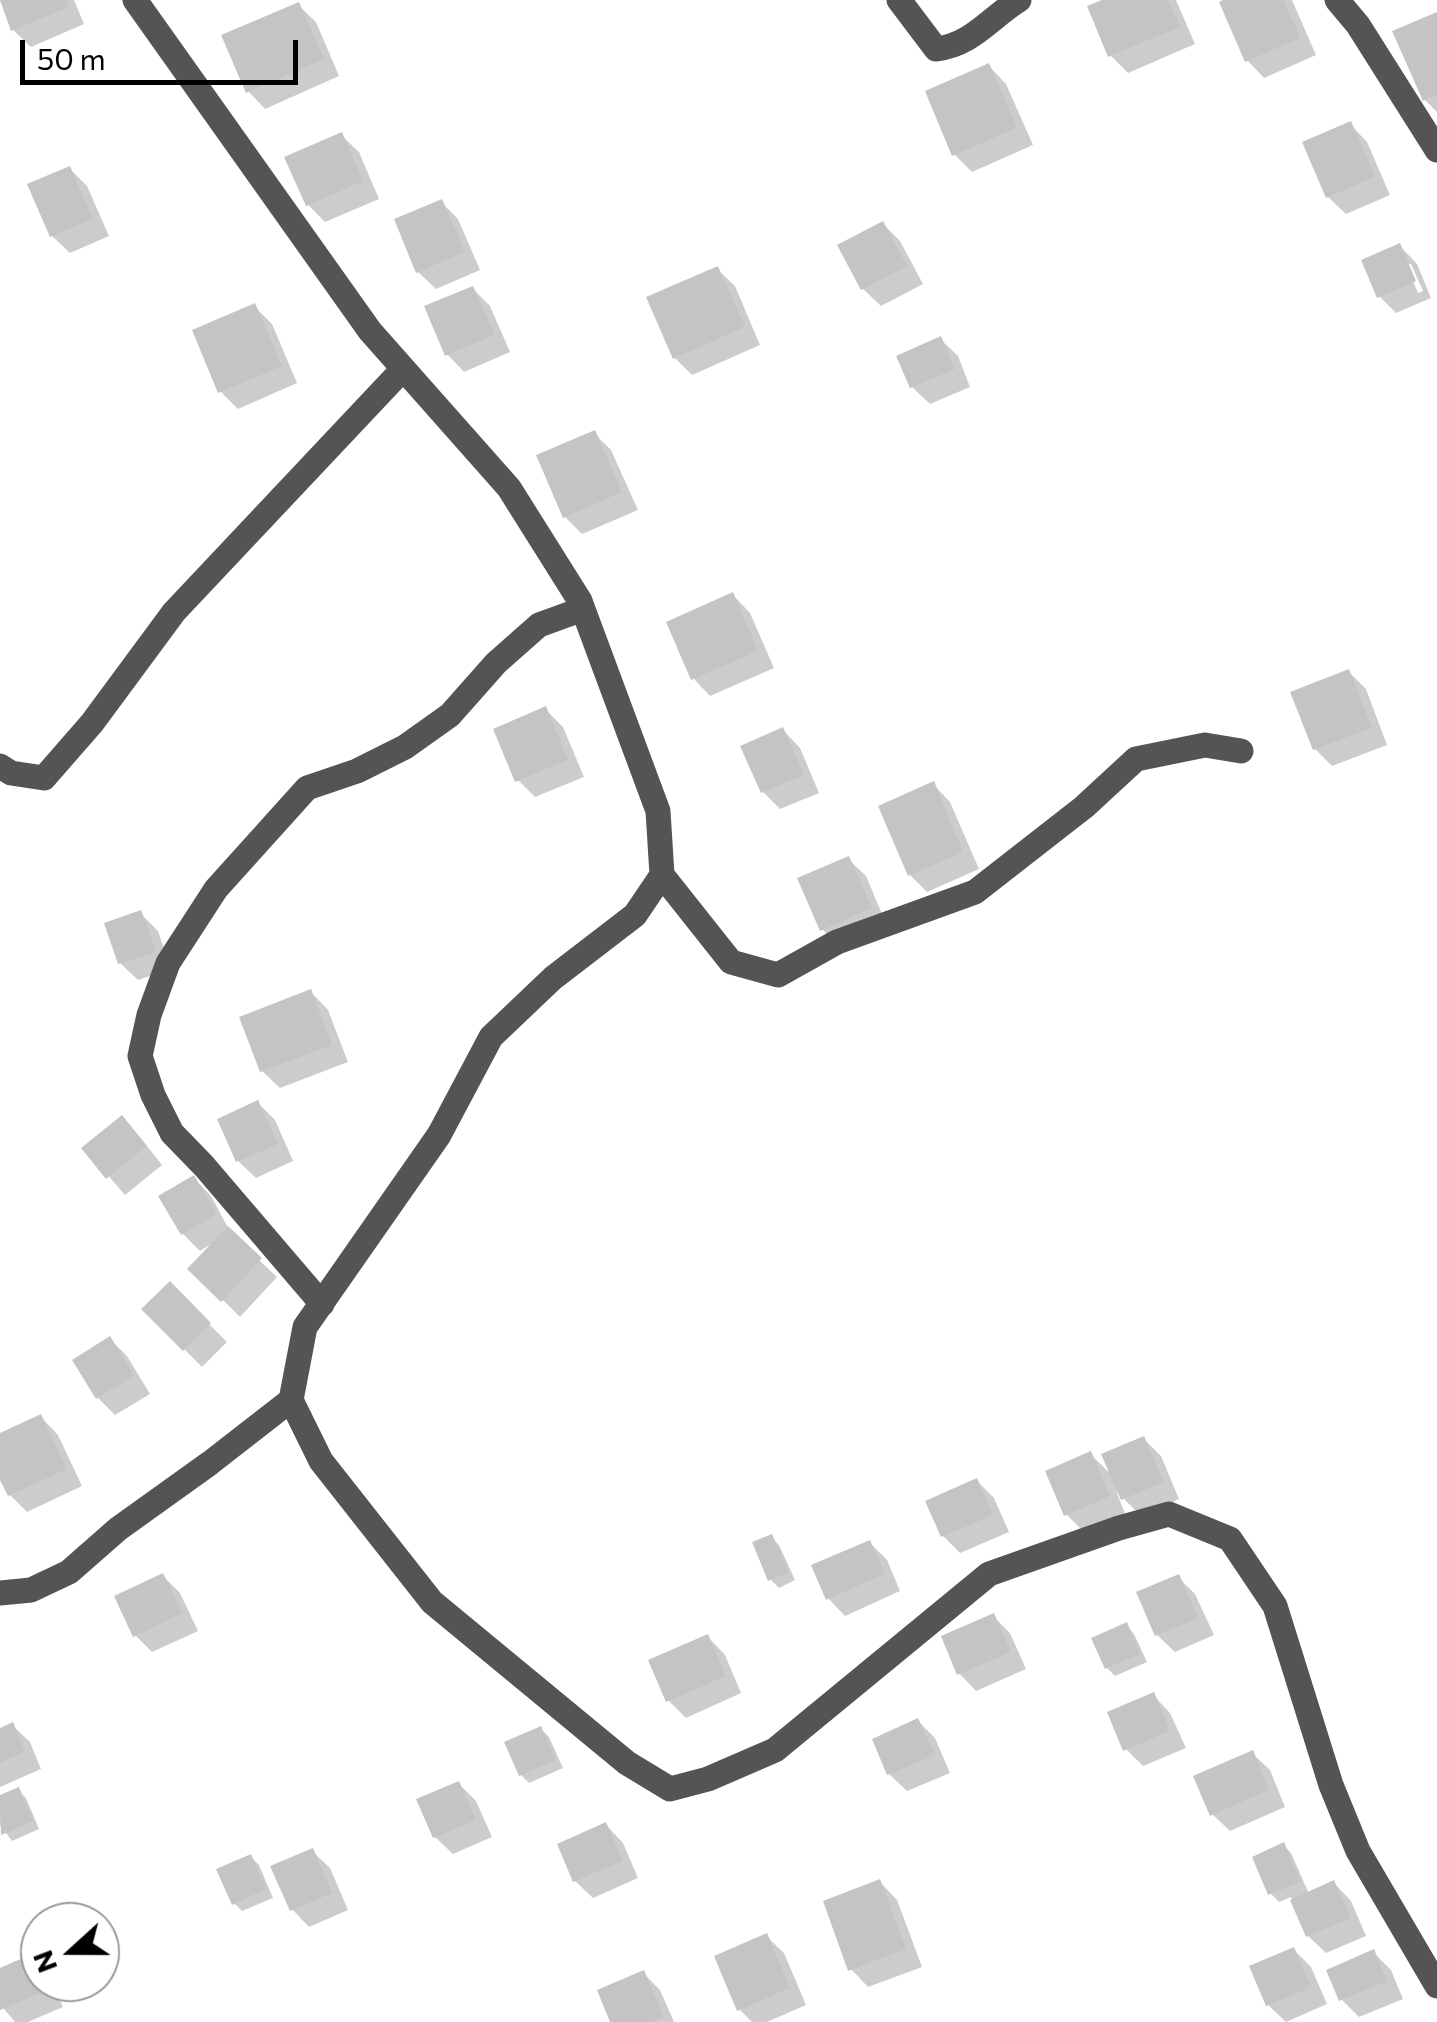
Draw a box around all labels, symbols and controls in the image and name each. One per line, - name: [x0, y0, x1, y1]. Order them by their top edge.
- scale bar: [25, 20, 302, 82]
- text: 50 m: [37, 39, 106, 76]
- north arrow: [20, 1902, 120, 2002]
- text: N: [24, 1946, 63, 1978]

